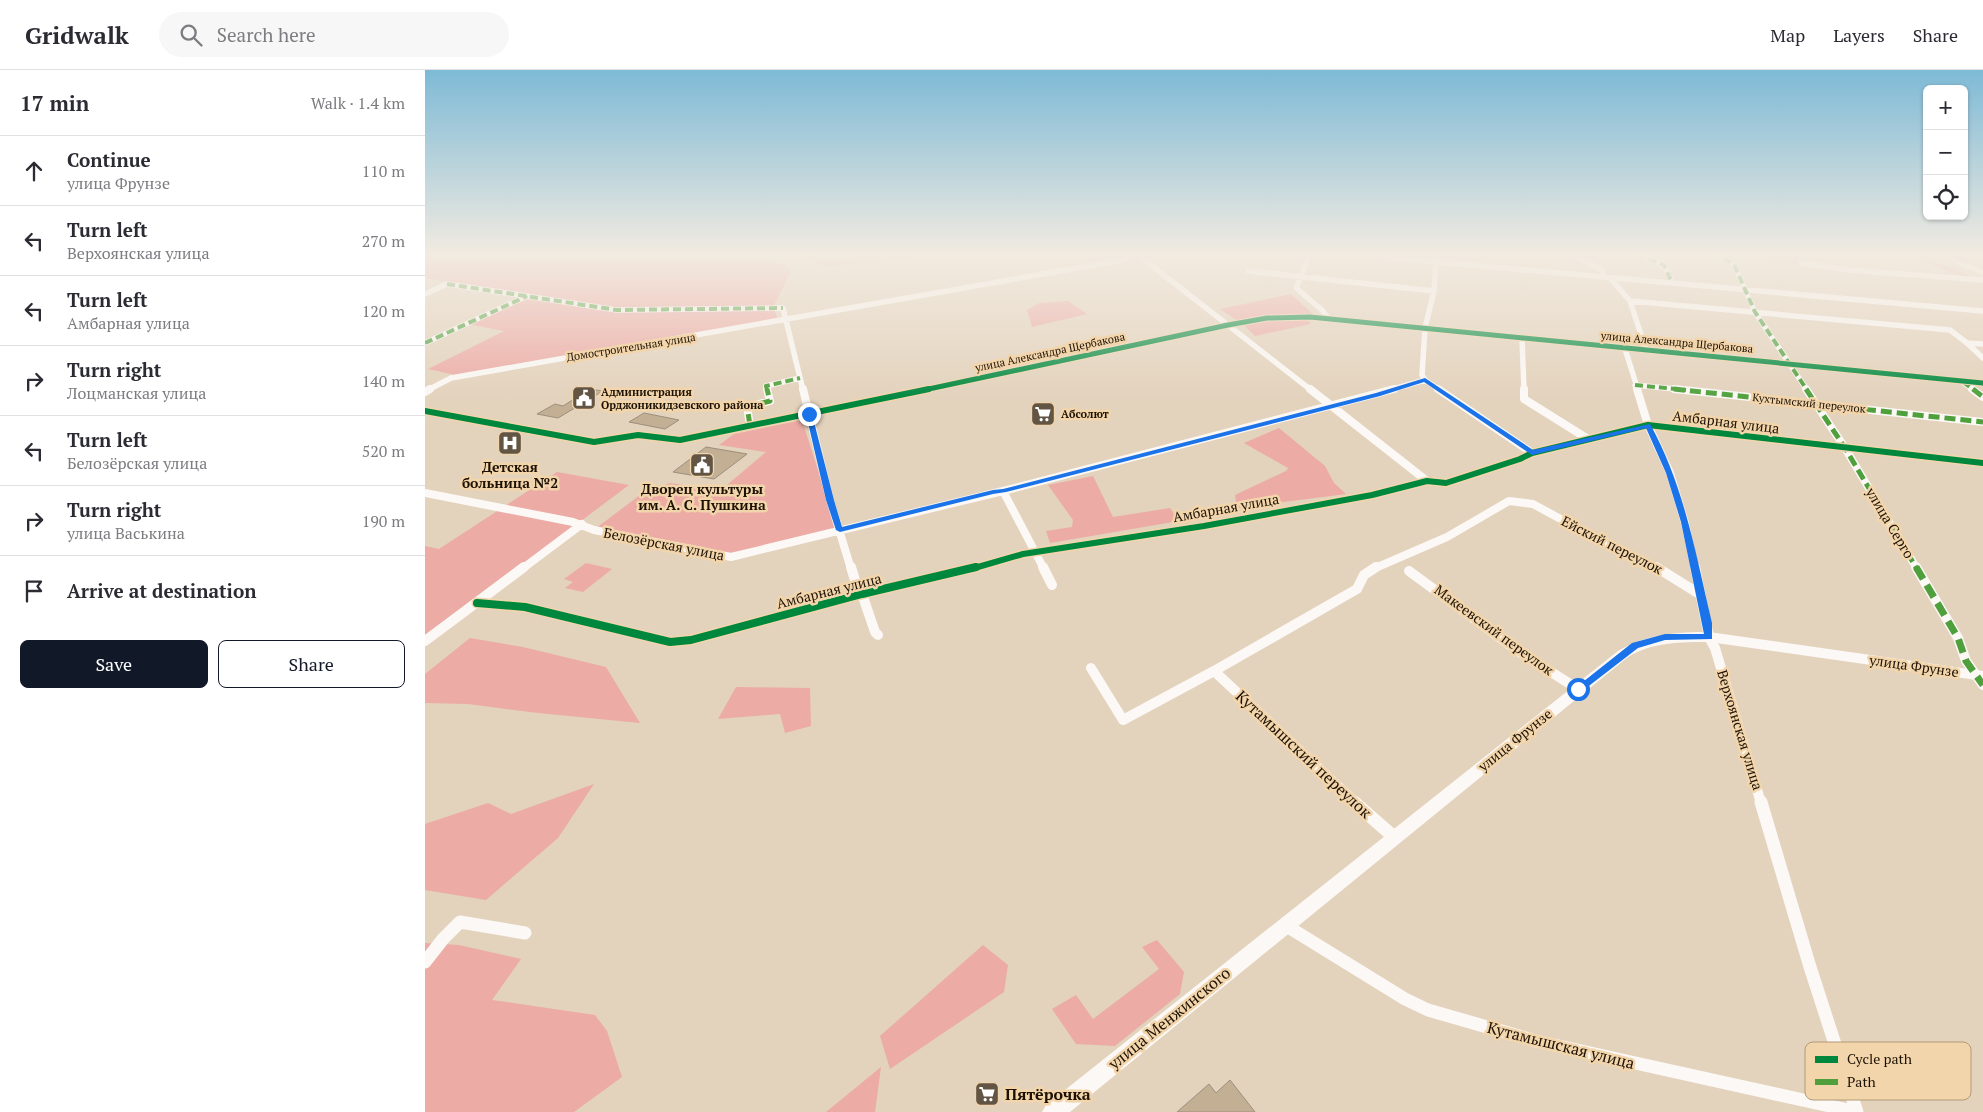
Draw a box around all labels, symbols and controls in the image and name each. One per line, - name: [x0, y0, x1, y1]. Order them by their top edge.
- search box: [159, 12, 509, 57]
- text: Gridwalk: [25, 19, 129, 51]
- icon: search: [177, 21, 205, 49]
- text: Search here: [217, 22, 316, 47]
- text: Map: [1770, 23, 1805, 47]
- text: Layers: [1833, 23, 1885, 47]
- text: Share: [1913, 23, 1958, 47]
- map controls: [1923, 85, 1968, 220]
- button: +: [1923, 85, 1968, 130]
- text: 17 min: [20, 89, 89, 117]
- text: Walk · 1.4 km: [311, 92, 405, 114]
- button: −: [1923, 130, 1968, 175]
- text: Continue: [67, 147, 151, 172]
- icon: ahead: [20, 157, 48, 185]
- text: 110 m: [362, 160, 405, 182]
- text: улица Фрунзе: [67, 172, 170, 194]
- button: locate: [1923, 175, 1968, 220]
- text: Turn left: [67, 217, 148, 242]
- icon: left: [20, 227, 48, 255]
- text: 270 m: [362, 230, 405, 252]
- text: Верхоянская улица: [67, 242, 210, 264]
- text: Turn left: [67, 287, 148, 312]
- icon: left: [20, 297, 48, 325]
- text: 120 m: [362, 300, 405, 322]
- text: Амбарная улица: [67, 312, 190, 334]
- street label: улица Александра Щербакова: [1599, 328, 1754, 356]
- street label: улица Александра Щербакова: [973, 329, 1127, 375]
- street label: Домостроительная улица: [565, 330, 697, 364]
- text: Turn right: [67, 357, 161, 382]
- icon: right: [20, 367, 48, 395]
- text: 140 m: [362, 370, 405, 392]
- text: Лоцманская улица: [67, 382, 206, 404]
- public building icon: Администрация Орджоникидзевского района: [571, 385, 597, 411]
- place label: Администрация Орджоникидзевского района: [601, 385, 763, 412]
- street label: Кухтымский переулок: [1752, 390, 1866, 416]
- supermarket icon: Абсолют: [1030, 401, 1056, 427]
- route end: [798, 403, 821, 426]
- street label: Амбарная улица: [1672, 406, 1781, 437]
- place label: Абсолют: [1061, 407, 1109, 421]
- text: Turn left: [67, 427, 148, 452]
- hospital icon: Детская больница №2: [497, 430, 523, 456]
- icon: left: [20, 437, 48, 465]
- text: 520 m: [362, 440, 405, 462]
- text: Белозёрская улица: [67, 452, 207, 474]
- public building icon: Дворец культуры им. А. С. Пушкина: [689, 452, 715, 478]
- place label: Детская больница №2: [462, 457, 558, 492]
- place label: Дворец культуры им. А. С. Пушкина: [638, 479, 766, 514]
- street label: улица Серго: [1861, 483, 1919, 562]
- street label: Амбарная улица: [1171, 489, 1280, 526]
- text: Turn right: [67, 497, 161, 522]
- icon: right: [20, 507, 48, 535]
- text: 190 m: [362, 510, 405, 532]
- street label: Ейский переулок: [1558, 511, 1667, 578]
- text: улица Васькина: [67, 522, 185, 544]
- street label: Белозёрская улица: [602, 522, 726, 565]
- street label: Амбарная улица: [774, 568, 883, 613]
- icon: arrive: [20, 577, 48, 605]
- text: Arrive at destination: [67, 578, 256, 603]
- street label: Макеевский переулок: [1431, 580, 1558, 679]
- button: Save: [20, 640, 208, 688]
- button: Share: [218, 640, 405, 688]
- street label: улица Фрунзе: [1867, 650, 1960, 681]
- street label: Верхоянская улица: [1713, 667, 1768, 792]
- route start: [1567, 678, 1590, 701]
- street label: Кутамышский переулок: [1231, 685, 1377, 823]
- street label: улица Фрунзе: [1473, 704, 1556, 776]
- street label: улица Менжинского: [1102, 962, 1235, 1075]
- street label: Кутамышская улица: [1485, 1016, 1637, 1074]
- legend: [1805, 1042, 1971, 1100]
- text: Cycle path: [1847, 1049, 1912, 1068]
- text: Path: [1847, 1072, 1876, 1091]
- supermarket icon: Пятёрочка: [974, 1081, 1000, 1107]
- place label: Пятёрочка: [1005, 1083, 1091, 1105]

